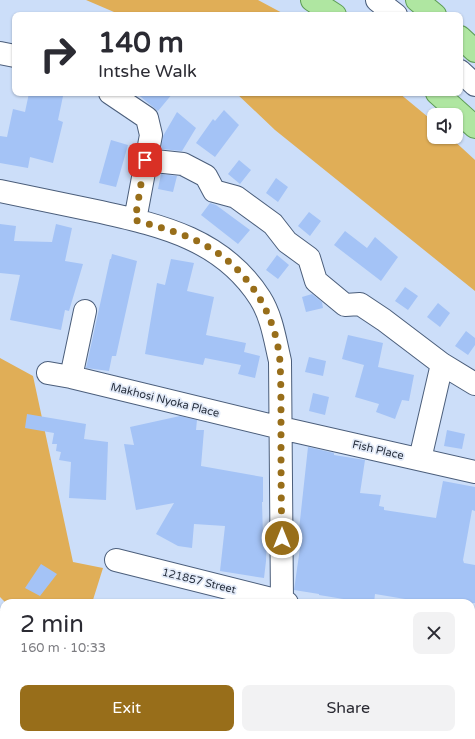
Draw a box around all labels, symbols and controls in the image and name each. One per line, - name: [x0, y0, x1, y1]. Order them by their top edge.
- text: 140 m: [98, 26, 184, 60]
- icon: right: [32, 28, 84, 80]
- text: Intshe Walk: [98, 60, 197, 82]
- map controls: [427, 108, 463, 144]
- button: sound: [427, 108, 463, 144]
- pin: [128, 143, 162, 177]
- icon: arrive: [134, 149, 156, 171]
- street label: Makhosi Nyoka Place: [109, 380, 221, 420]
- street label: Fish Place: [351, 438, 405, 462]
- position arrow: [261, 517, 303, 559]
- street label: 121857 Street: [161, 566, 237, 596]
- text: 2 min: [20, 610, 84, 639]
- button: close: [413, 612, 455, 654]
- text: 160 m · 10:33: [20, 640, 106, 656]
- button: Exit: [20, 685, 234, 731]
- button: Share: [242, 685, 455, 731]

